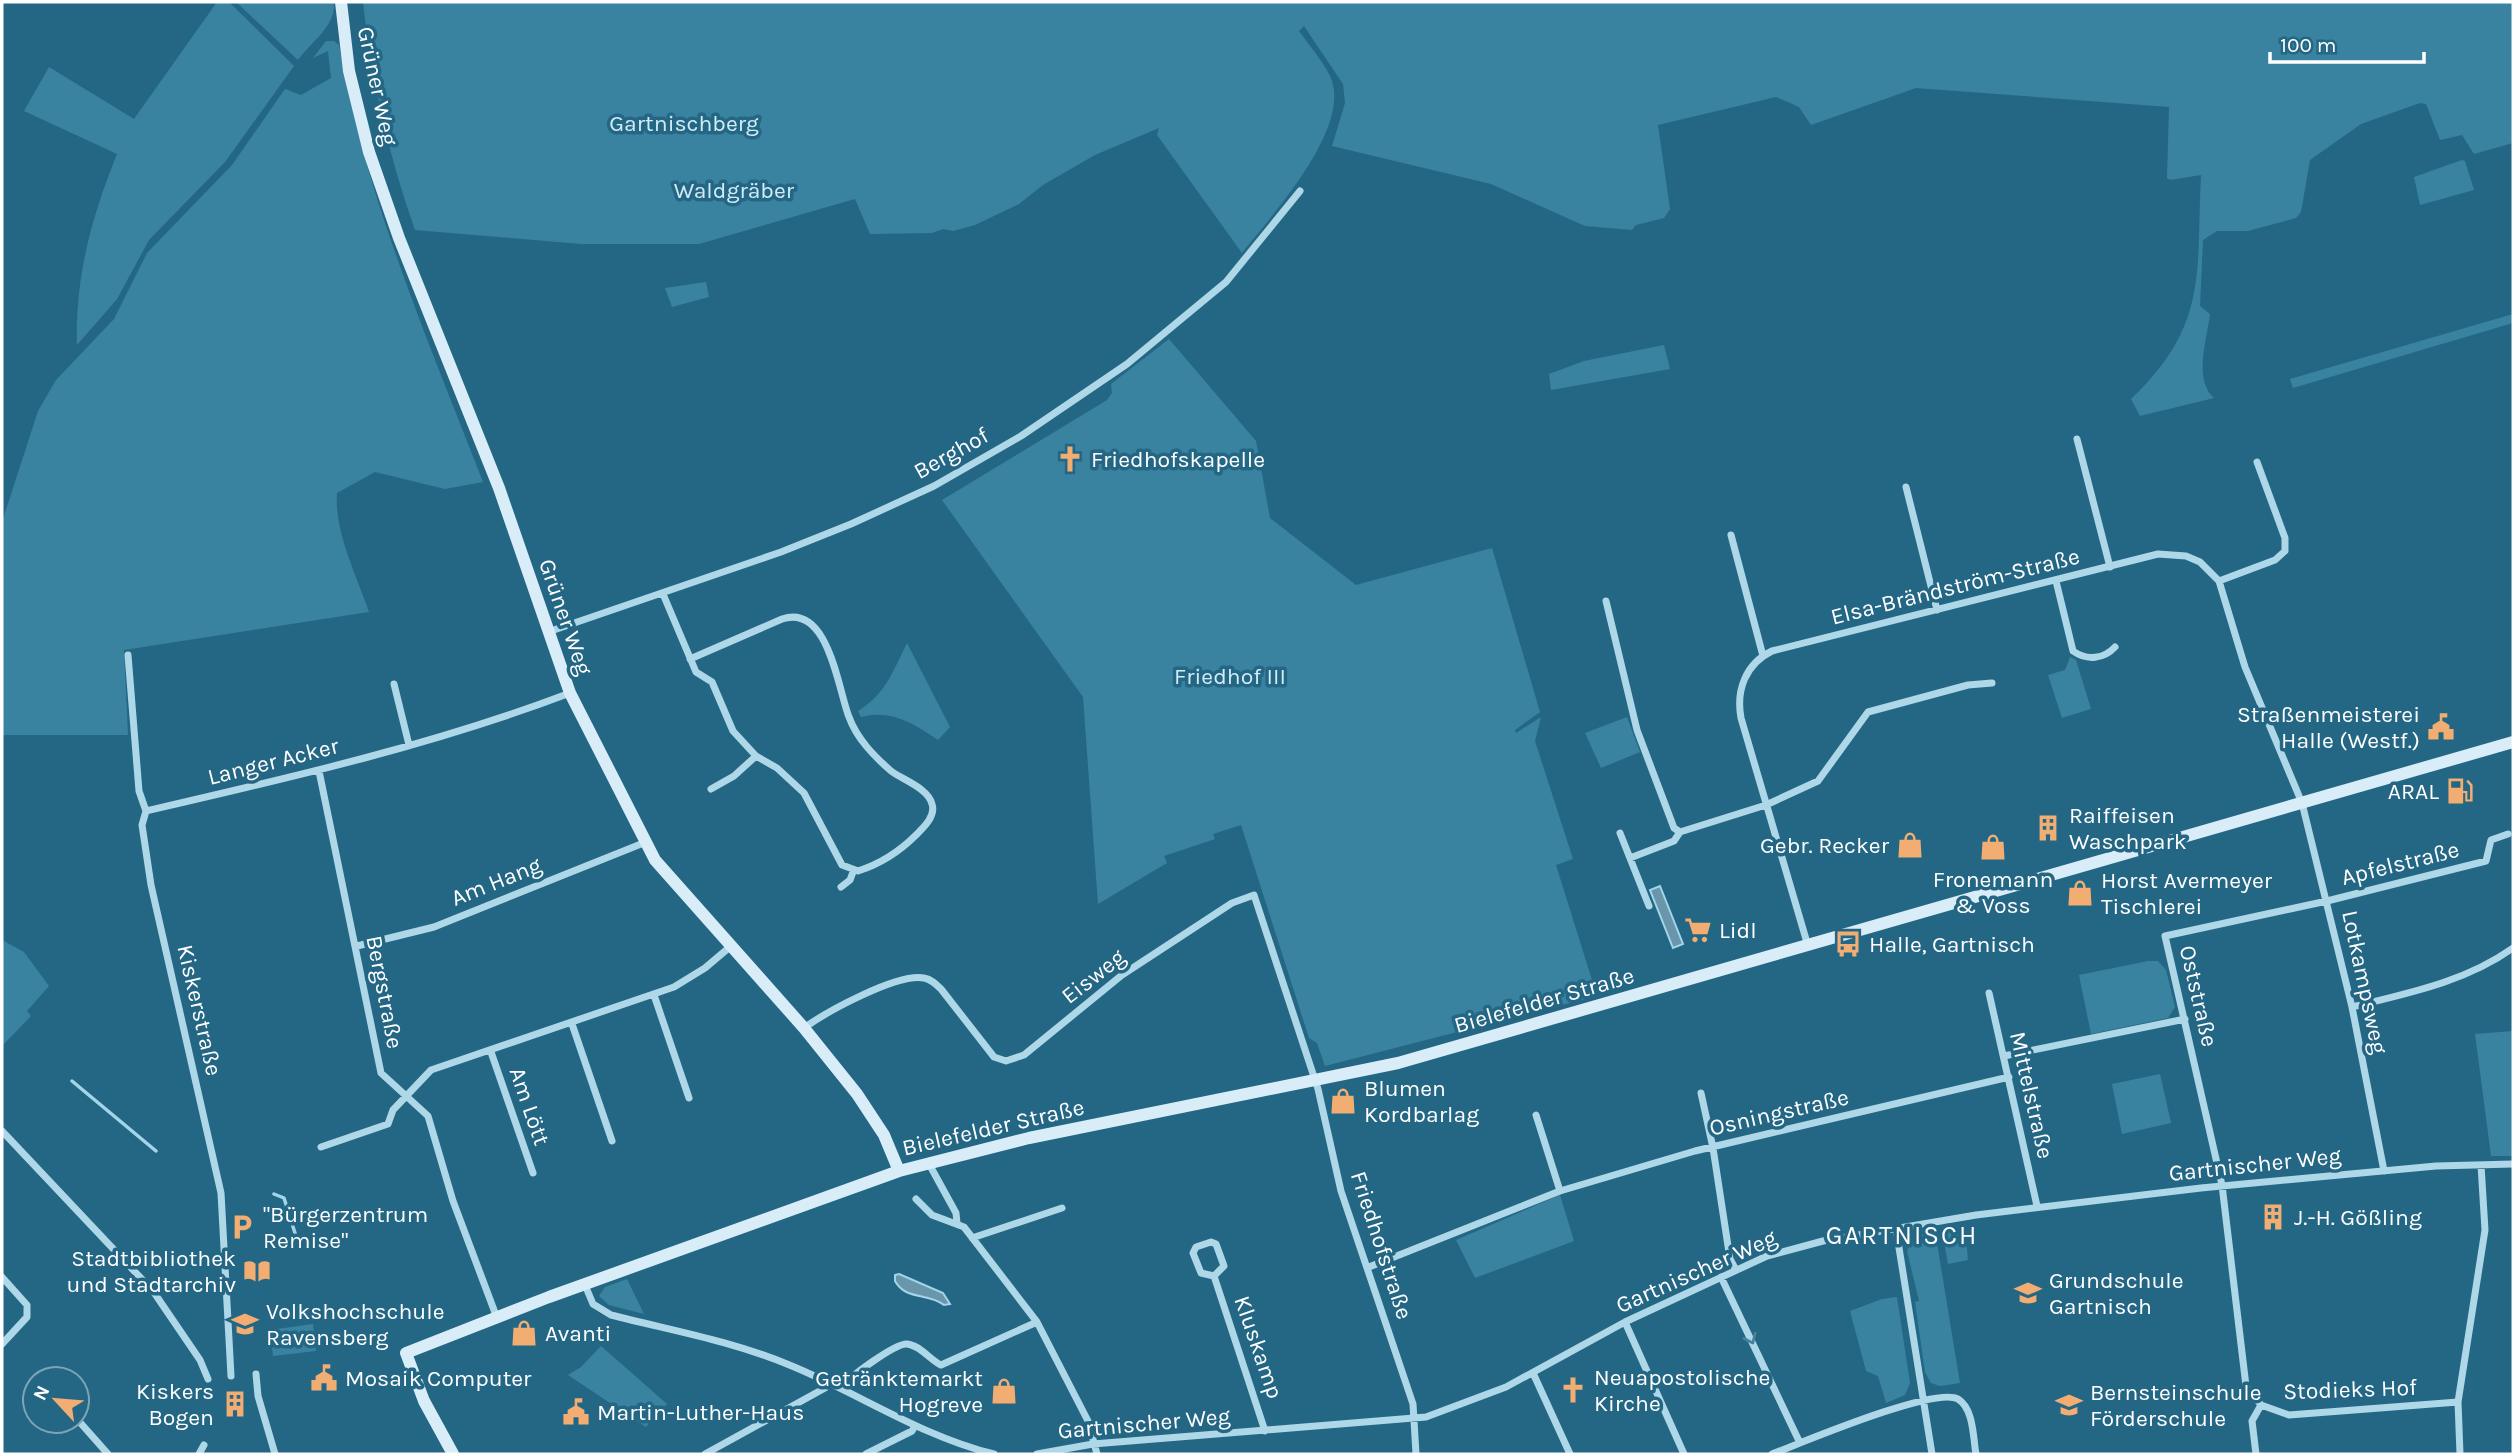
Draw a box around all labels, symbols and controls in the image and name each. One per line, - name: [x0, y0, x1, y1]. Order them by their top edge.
- scale bar: [2270, 21, 2424, 65]
- street label: Grüner Weg: [352, 24, 403, 148]
- text: 100 m: [2280, 33, 2337, 57]
- park label: Gartnischberg: [609, 110, 759, 137]
- park label: Waldgräber: [674, 177, 795, 204]
- street label: Berghof: [909, 422, 993, 485]
- church icon: Friedhofskapelle: [1055, 444, 1085, 474]
- place label: Friedhofskapelle: [1091, 446, 1265, 473]
- street label: Elsa-Brändström-Straße: [1828, 542, 2082, 630]
- street label: Grüner Weg: [533, 555, 598, 679]
- park label: Friedhof III: [1174, 663, 1286, 690]
- place label: Straßenmeisterei Halle (Westf.): [2237, 701, 2420, 754]
- public building icon: Straßenmeisterei Halle (Westf.): [2426, 712, 2456, 742]
- street label: Langer Acker: [205, 732, 342, 791]
- fuel station icon: ARAL: [2445, 776, 2475, 806]
- place label: ARAL: [2388, 778, 2439, 805]
- place label: Raiffeisen Waschpark: [2069, 802, 2187, 855]
- building icon: Raiffeisen Waschpark: [2033, 813, 2063, 843]
- shop icon: Gebr. Recker: [1895, 830, 1925, 860]
- place label: Gebr. Recker: [1760, 832, 1890, 859]
- shop icon: Fronemann & Voss: [1978, 832, 2008, 862]
- street label: Apfelstraße: [2338, 836, 2462, 891]
- street label: Am Hang: [447, 851, 545, 912]
- place label: Fronemann & Voss: [1933, 866, 2053, 919]
- place label: Horst Avermeyer Tischlerei: [2101, 867, 2273, 920]
- shop icon: Horst Avermeyer Tischlerei: [2065, 878, 2095, 908]
- street label: Lotkampsweg: [2336, 908, 2393, 1056]
- supermarket icon: Lidl: [1683, 915, 1713, 945]
- place label: Lidl: [1719, 917, 1757, 944]
- bus stop icon: Halle, Gartnisch: [1833, 929, 1863, 959]
- place label: Halle, Gartnisch: [1869, 931, 2035, 958]
- street label: Bergstraße: [360, 933, 409, 1051]
- street label: Kiskerstraße: [171, 942, 228, 1078]
- street label: Eisweg: [1056, 943, 1131, 1010]
- street label: Oststraße: [2174, 943, 2223, 1049]
- street label: Bielefelder Straße: [1451, 962, 1637, 1039]
- street label: Mittelstraße: [2004, 1029, 2059, 1161]
- street label: Am Lött: [504, 1064, 556, 1149]
- place label: Blumen Kordbarlag: [1364, 1075, 1479, 1128]
- street label: Osningstraße: [1707, 1083, 1851, 1142]
- shop icon: Blumen Kordbarlag: [1328, 1086, 1358, 1116]
- street label: Bielefelder Straße: [899, 1093, 1087, 1162]
- street label: Gartnischer Weg: [2168, 1142, 2343, 1187]
- street label: Friedhofstraße: [1345, 1168, 1418, 1323]
- place label: "Bürgerzentrum Remise": [263, 1201, 428, 1254]
- building icon: J.-H. Gößling: [2258, 1202, 2288, 1232]
- place label: J.-H. Gößling: [2294, 1204, 2422, 1231]
- parking icon: "Bürgerzentrum Remise": [227, 1212, 257, 1242]
- district label: GARTNISCH: [1826, 1220, 1978, 1251]
- street label: Gartnischer Weg: [1612, 1224, 1781, 1319]
- place label: Stadtbibliothek und Stadtarchiv: [66, 1245, 236, 1298]
- library icon: Stadtbibliothek und Stadtarchiv: [242, 1256, 272, 1286]
- place label: Grundschule Gartnisch: [2049, 1267, 2184, 1320]
- school or university icon: Grundschule Gartnisch: [2013, 1278, 2043, 1308]
- street label: Kluskamp: [1228, 1292, 1289, 1402]
- place label: Volkshochschule Ravensberg: [266, 1298, 444, 1351]
- school or university icon: Volkshochschule Ravensberg: [230, 1309, 260, 1339]
- shop icon: Avanti: [509, 1318, 539, 1348]
- place label: Avanti: [545, 1320, 611, 1347]
- one-way arrow: [1742, 1332, 1756, 1344]
- public building icon: Mosaik Computer: [309, 1363, 339, 1393]
- place label: Neuapostolische Kirche: [1594, 1364, 1770, 1417]
- north arrow: [21, 1365, 91, 1435]
- place label: Mosaik Computer: [345, 1365, 532, 1392]
- place label: Getränktemarkt Hogreve: [815, 1365, 983, 1418]
- street label: Stodieks Hof: [2283, 1374, 2417, 1405]
- church icon: Neuapostolische Kirche: [1558, 1375, 1588, 1405]
- shop icon: Getränktemarkt Hogreve: [989, 1376, 1019, 1406]
- place label: Kiskers Bogen: [136, 1378, 214, 1431]
- place label: Bernsteinschule Förderschule: [2090, 1379, 2262, 1432]
- text: N: [29, 1382, 54, 1404]
- building icon: Kiskers Bogen: [220, 1389, 250, 1419]
- school or university icon: Bernsteinschule Förderschule: [2054, 1390, 2084, 1420]
- public building icon: Martin-Luther-Haus: [561, 1397, 591, 1427]
- place label: Martin-Luther-Haus: [597, 1399, 804, 1426]
- street label: Gartnischer Weg: [1057, 1403, 1232, 1444]

